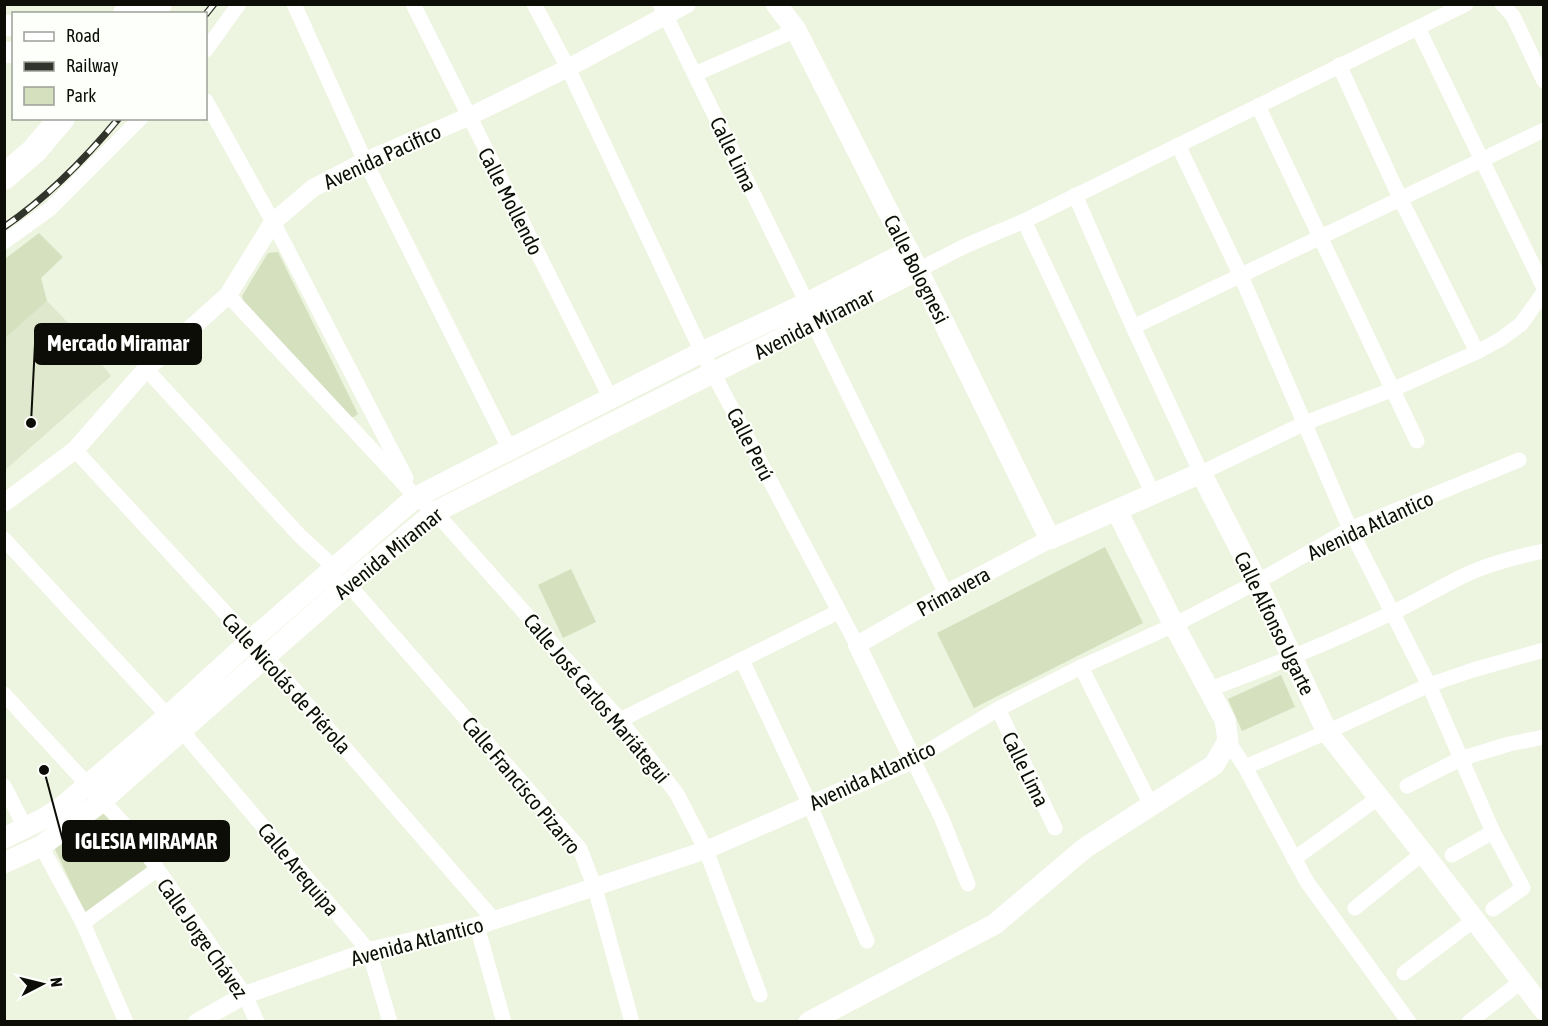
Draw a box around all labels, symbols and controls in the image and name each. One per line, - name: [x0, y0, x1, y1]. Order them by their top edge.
- legend: [12, 12, 207, 120]
- text: Road: [66, 25, 100, 46]
- text: Railway: [66, 55, 118, 76]
- text: Park: [66, 85, 96, 106]
- street label: Calle Lima: [706, 113, 762, 195]
- street label: Avenida Pacifico: [320, 118, 444, 194]
- street label: Calle Mollendo: [474, 143, 548, 259]
- street label: Calle Bolognesi: [879, 211, 955, 327]
- street label: Avenida Miramar: [750, 282, 879, 364]
- callout: Mercado Miramar: [35, 324, 201, 364]
- text: Mercado Miramar: [47, 330, 190, 356]
- street label: Calle Perú: [722, 404, 780, 484]
- street label: Avenida Atlantico: [1303, 485, 1437, 565]
- street label: Avenida Miramar: [329, 502, 447, 604]
- street label: Calle Alfonso Ugarte: [1230, 547, 1320, 699]
- street label: Primavera: [912, 561, 994, 621]
- street label: Calle Nicolás de Piérola: [218, 608, 356, 758]
- street label: Calle José Carlos Mariátegui: [519, 608, 675, 788]
- street label: Calle Francisco Pizarro: [458, 712, 586, 858]
- street label: Calle Lima: [998, 728, 1054, 810]
- street label: Avenida Atlantico: [805, 735, 939, 815]
- street label: Calle Arequipa: [253, 818, 345, 920]
- callout: IGLESIA MIRAMAR: [63, 821, 229, 861]
- text: IGLESIA MIRAMAR: [75, 828, 217, 854]
- street label: Calle Jorge Chávez: [153, 874, 253, 1003]
- street label: Avenida Atlantico: [348, 912, 486, 970]
- north arrow: [12, 954, 72, 1014]
- text: N: [47, 976, 66, 988]

